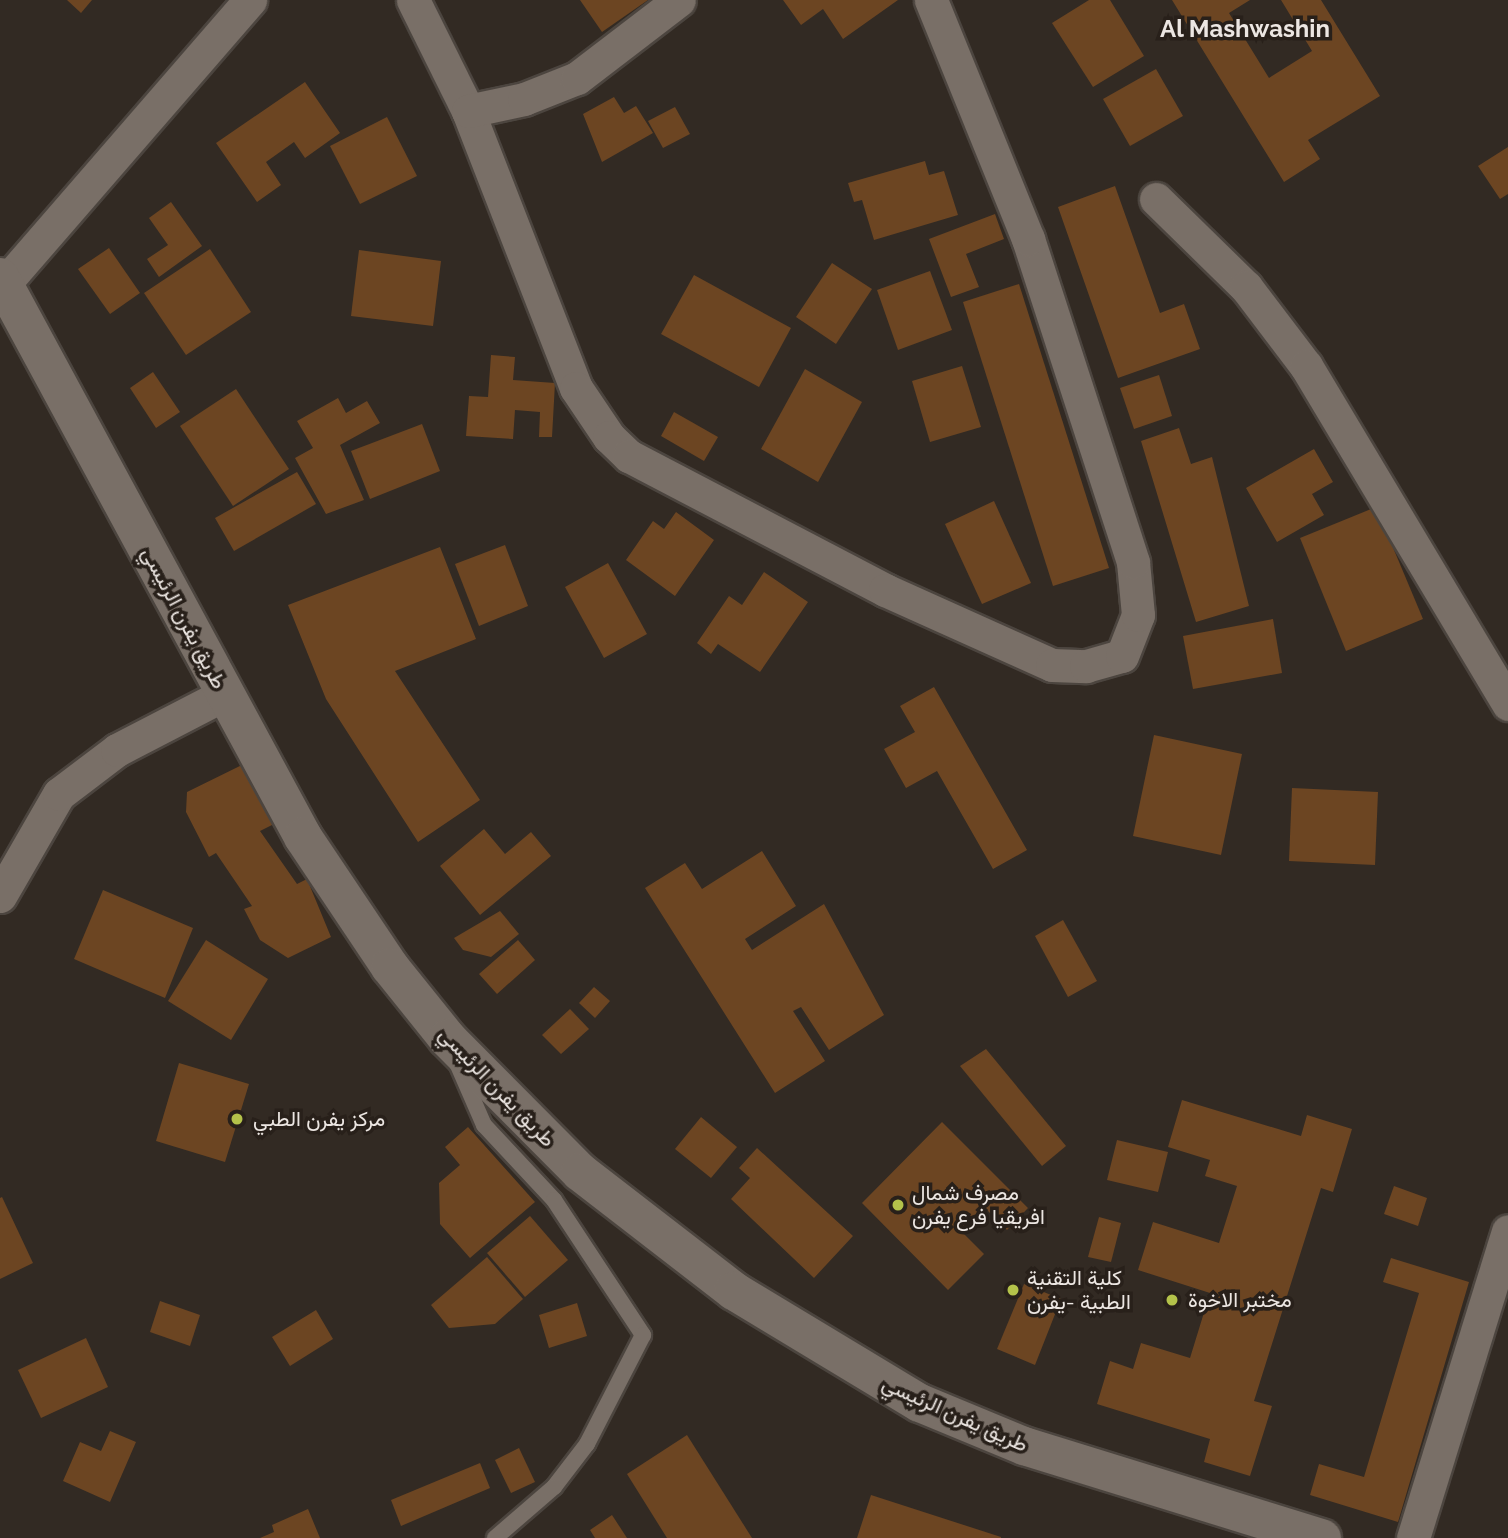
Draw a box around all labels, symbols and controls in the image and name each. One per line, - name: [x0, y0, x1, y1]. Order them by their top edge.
- district label: Al Mashwashin: [1160, 15, 1330, 43]
- street label: طريق يفرن الرئيسي: [136, 543, 232, 693]
- street label: طريق يفرن الرئيسي: [433, 1022, 561, 1152]
- place label: مركز يفرن الطبي: [253, 1106, 385, 1132]
- marker: مركز يفرن الطبي: [227, 1109, 247, 1129]
- place label: مصرف شمال افريقيا فرع يفرن: [912, 1180, 1045, 1230]
- marker: مصرف شمال افريقيا فرع يفرن: [890, 1197, 906, 1213]
- place label: كلية التقنية الطبية -يفرن: [1027, 1265, 1131, 1315]
- marker: كلية التقنية الطبية -يفرن: [1005, 1282, 1021, 1298]
- place label: مختبر الاخوة: [1188, 1287, 1292, 1313]
- marker: مختبر الاخوة: [1162, 1290, 1182, 1310]
- street label: طريق يفرن الرئيسي: [878, 1371, 1032, 1457]

